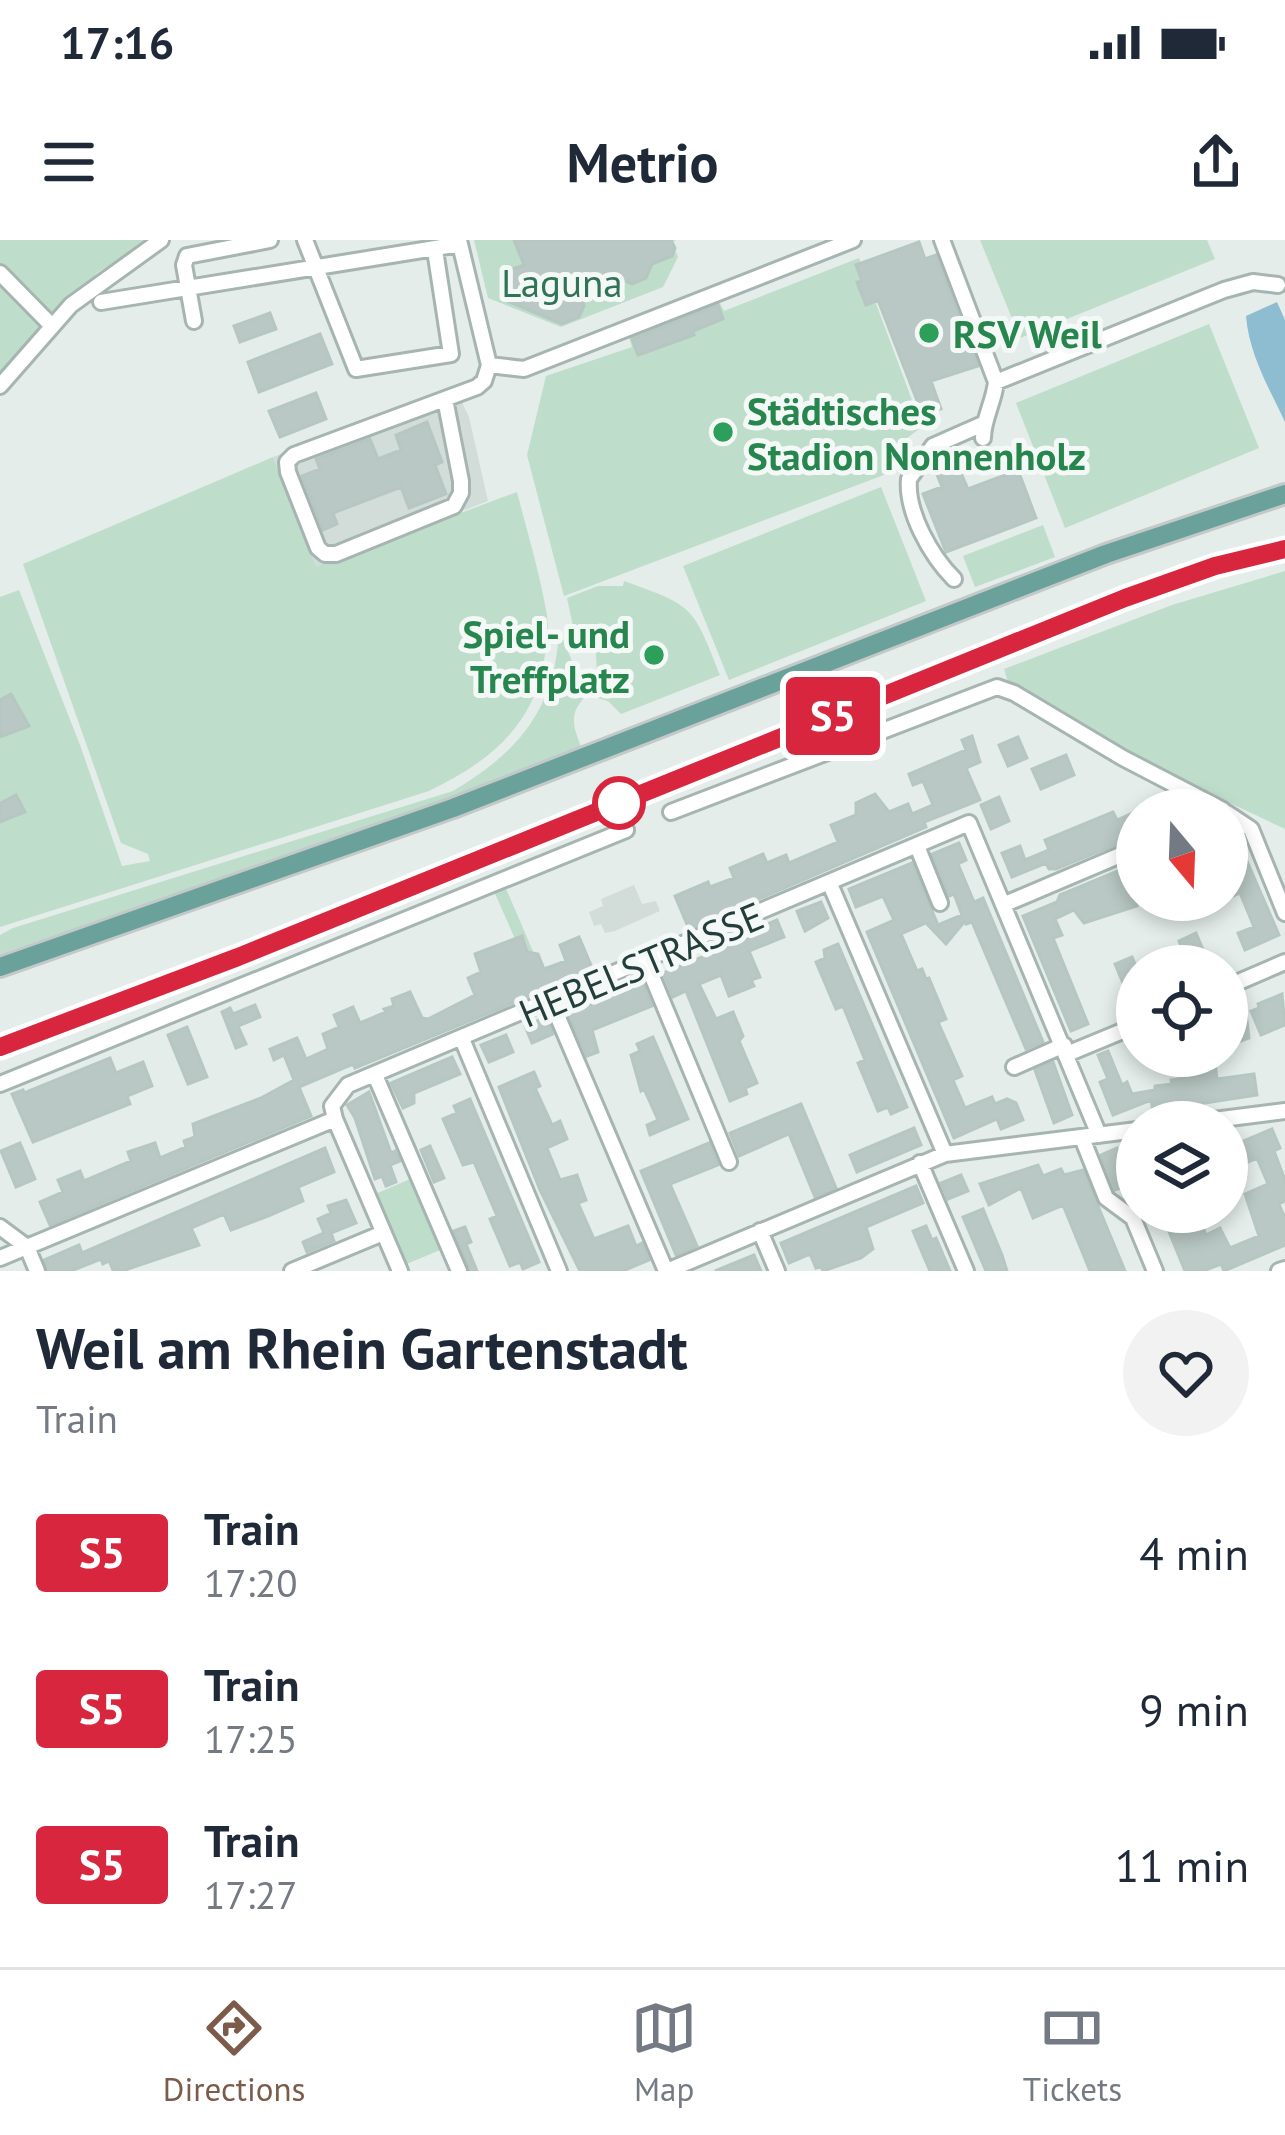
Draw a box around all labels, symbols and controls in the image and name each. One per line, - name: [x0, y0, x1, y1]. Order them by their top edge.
- text: 17:16: [60, 13, 174, 71]
- text: Metrio: [567, 127, 718, 197]
- icon: menu: [36, 129, 102, 195]
- icon: share: [1183, 129, 1249, 195]
- park label: Laguna: [501, 257, 623, 308]
- place label: RSV Weil: [953, 308, 1102, 359]
- marker: RSV Weil: [916, 320, 942, 346]
- place label: Städtisches Stadion Nonnenholz: [747, 385, 1086, 481]
- marker: Städtisches Stadion Nonnenholz: [710, 419, 736, 445]
- place label: Spiel- und Treffplatz: [462, 608, 630, 704]
- marker: Spiel- und Treffplatz: [641, 642, 667, 668]
- line badge: S5: [779, 677, 887, 755]
- text: S5: [810, 688, 856, 743]
- unlabelled marker: [594, 778, 644, 828]
- north arrow: [1116, 789, 1248, 921]
- map controls: [1116, 789, 1248, 1233]
- street label: HEBELSTRASSE: [511, 890, 771, 1038]
- button: locate: [1116, 945, 1248, 1077]
- button: layers: [1116, 1101, 1248, 1233]
- button: heart: [1123, 1310, 1249, 1436]
- text: Weil am Rhein Gartenstadt: [36, 1311, 688, 1385]
- text: Train: [36, 1393, 118, 1444]
- text: Train: [204, 1499, 300, 1557]
- text: 4 min: [1139, 1524, 1249, 1582]
- text: S5: [79, 1525, 125, 1580]
- text: 17:20: [204, 1557, 298, 1608]
- text: Train: [204, 1655, 300, 1713]
- text: 9 min: [1139, 1680, 1249, 1738]
- text: S5: [79, 1681, 125, 1736]
- text: 17:25: [204, 1713, 298, 1764]
- text: Train: [204, 1811, 300, 1869]
- text: 11 min: [1115, 1836, 1249, 1894]
- text: S5: [79, 1837, 125, 1892]
- text: 17:27: [204, 1869, 298, 1920]
- tab: Directions: [163, 1995, 305, 2110]
- tab: Map: [631, 1995, 697, 2110]
- tab: Tickets: [1023, 1995, 1122, 2110]

